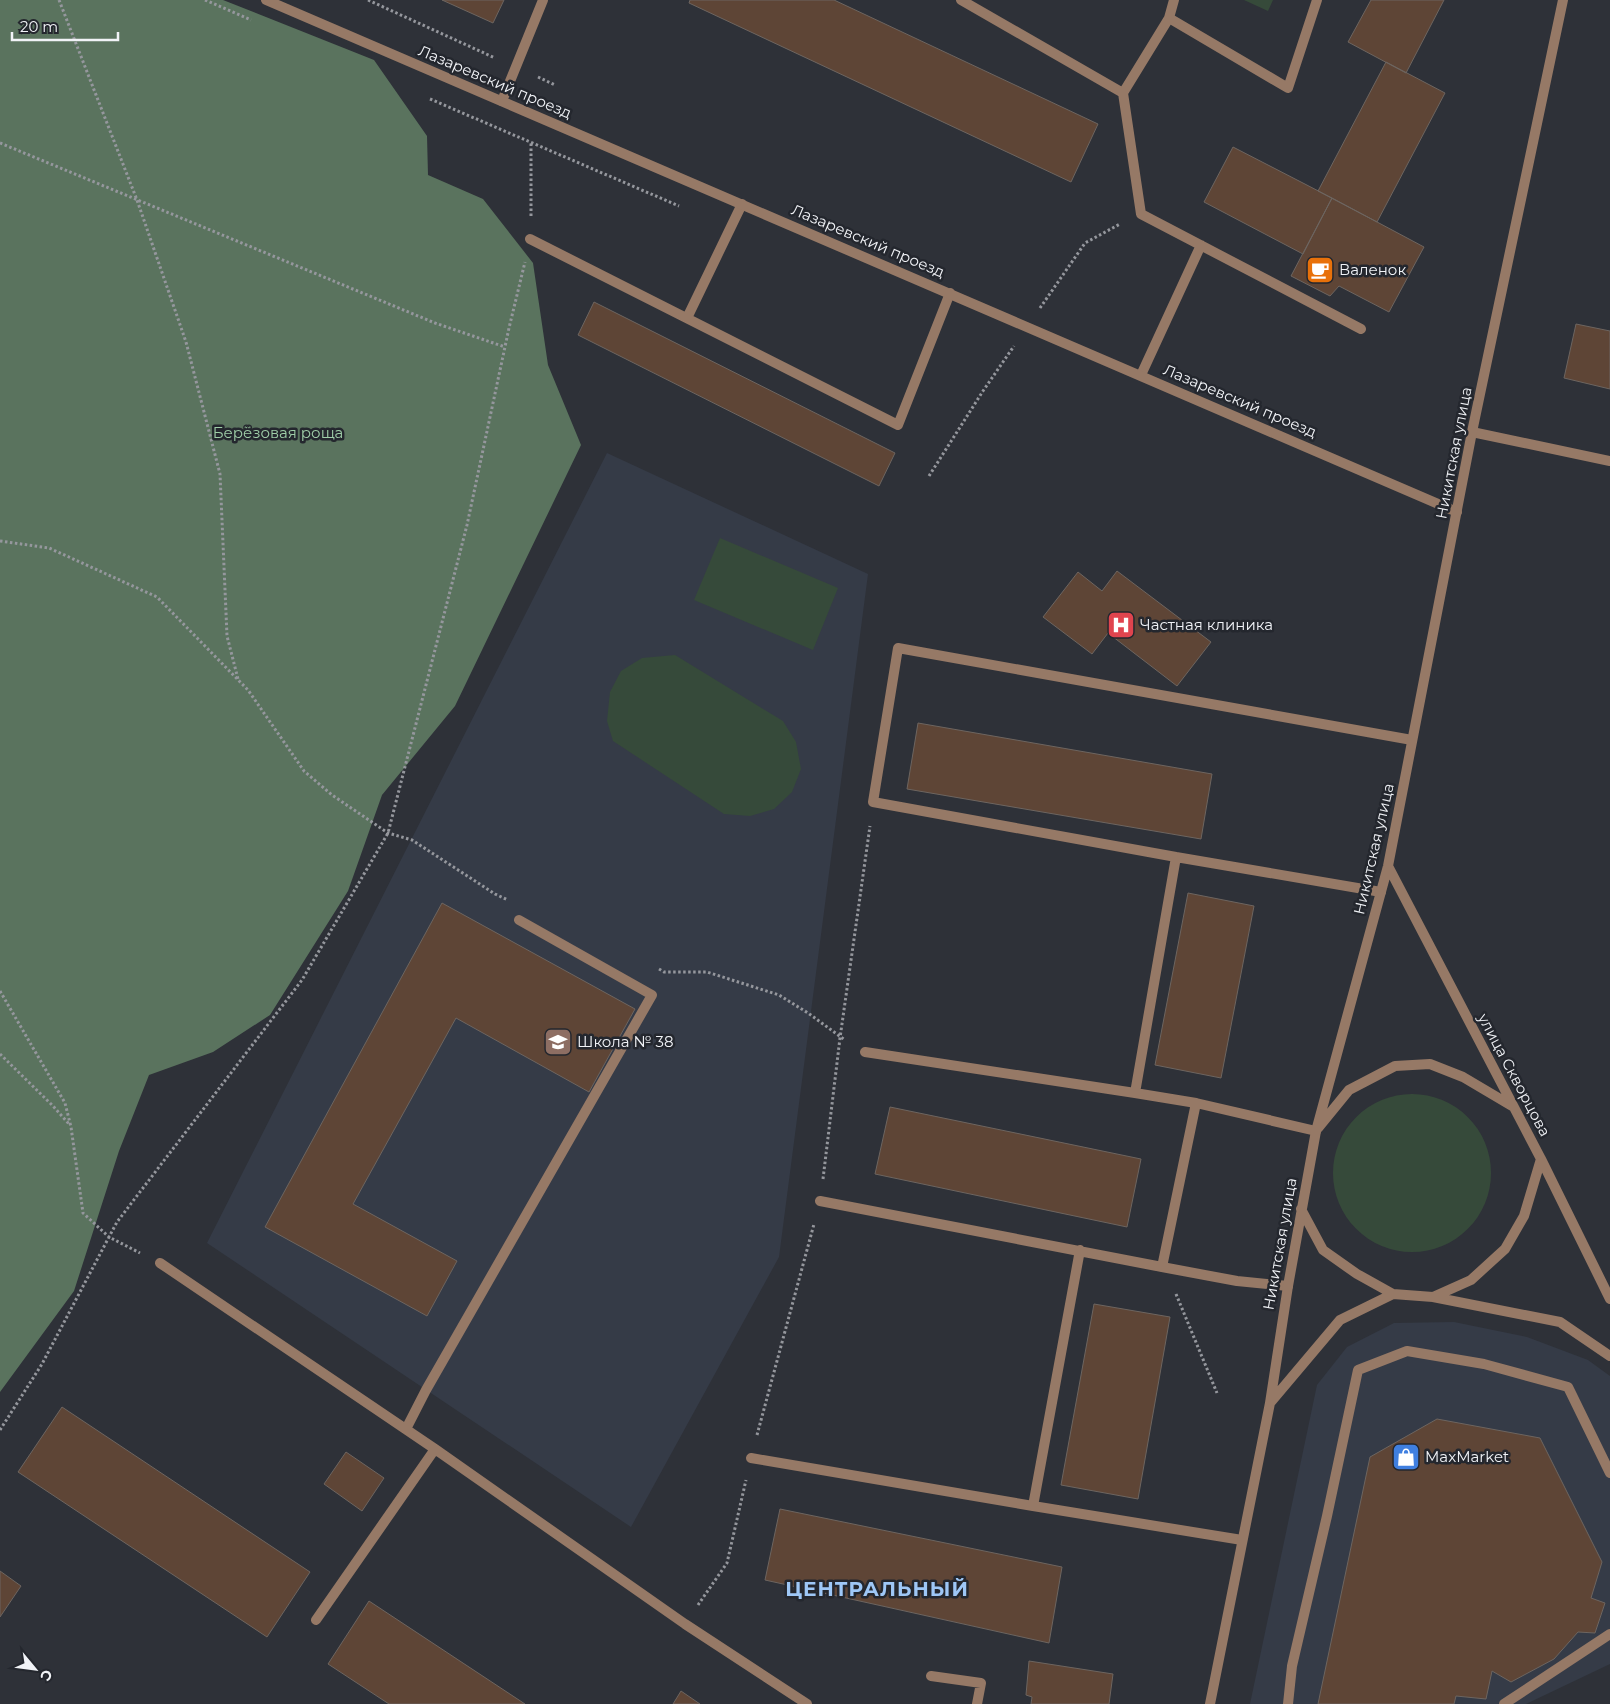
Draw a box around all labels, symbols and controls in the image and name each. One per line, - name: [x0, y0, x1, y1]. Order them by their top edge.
- scale bar: [12, 10, 119, 42]
- text: 20 m: [20, 17, 58, 36]
- street label: Лазаревский проезд: [416, 41, 575, 123]
- street label: Лазаревский проезд: [789, 200, 948, 282]
- cafe icon: Валенок: [1305, 255, 1335, 285]
- place label: Валенок: [1339, 260, 1406, 279]
- street label: Лазаревский проезд: [1161, 360, 1320, 442]
- street label: Никитская улица: [1431, 385, 1476, 520]
- park label: Берёзовая роща: [213, 423, 343, 442]
- hospital icon: Частная клиника: [1106, 610, 1136, 640]
- place label: Частная клиника: [1140, 615, 1273, 634]
- street label: Никитская улица: [1349, 781, 1398, 916]
- street label: улица Скворцова: [1473, 1009, 1555, 1140]
- school or university icon: Школа № 38: [543, 1027, 573, 1057]
- place label: Школа № 38: [577, 1032, 673, 1051]
- street label: Никитская улица: [1259, 1176, 1300, 1312]
- shop icon: MaxMarket: [1391, 1442, 1421, 1472]
- place label: MaxMarket: [1425, 1447, 1509, 1466]
- district label: ЦЕНТРАЛЬНЫЙ: [785, 1577, 969, 1601]
- north arrow: [10, 1644, 60, 1694]
- text: С: [36, 1666, 57, 1684]

